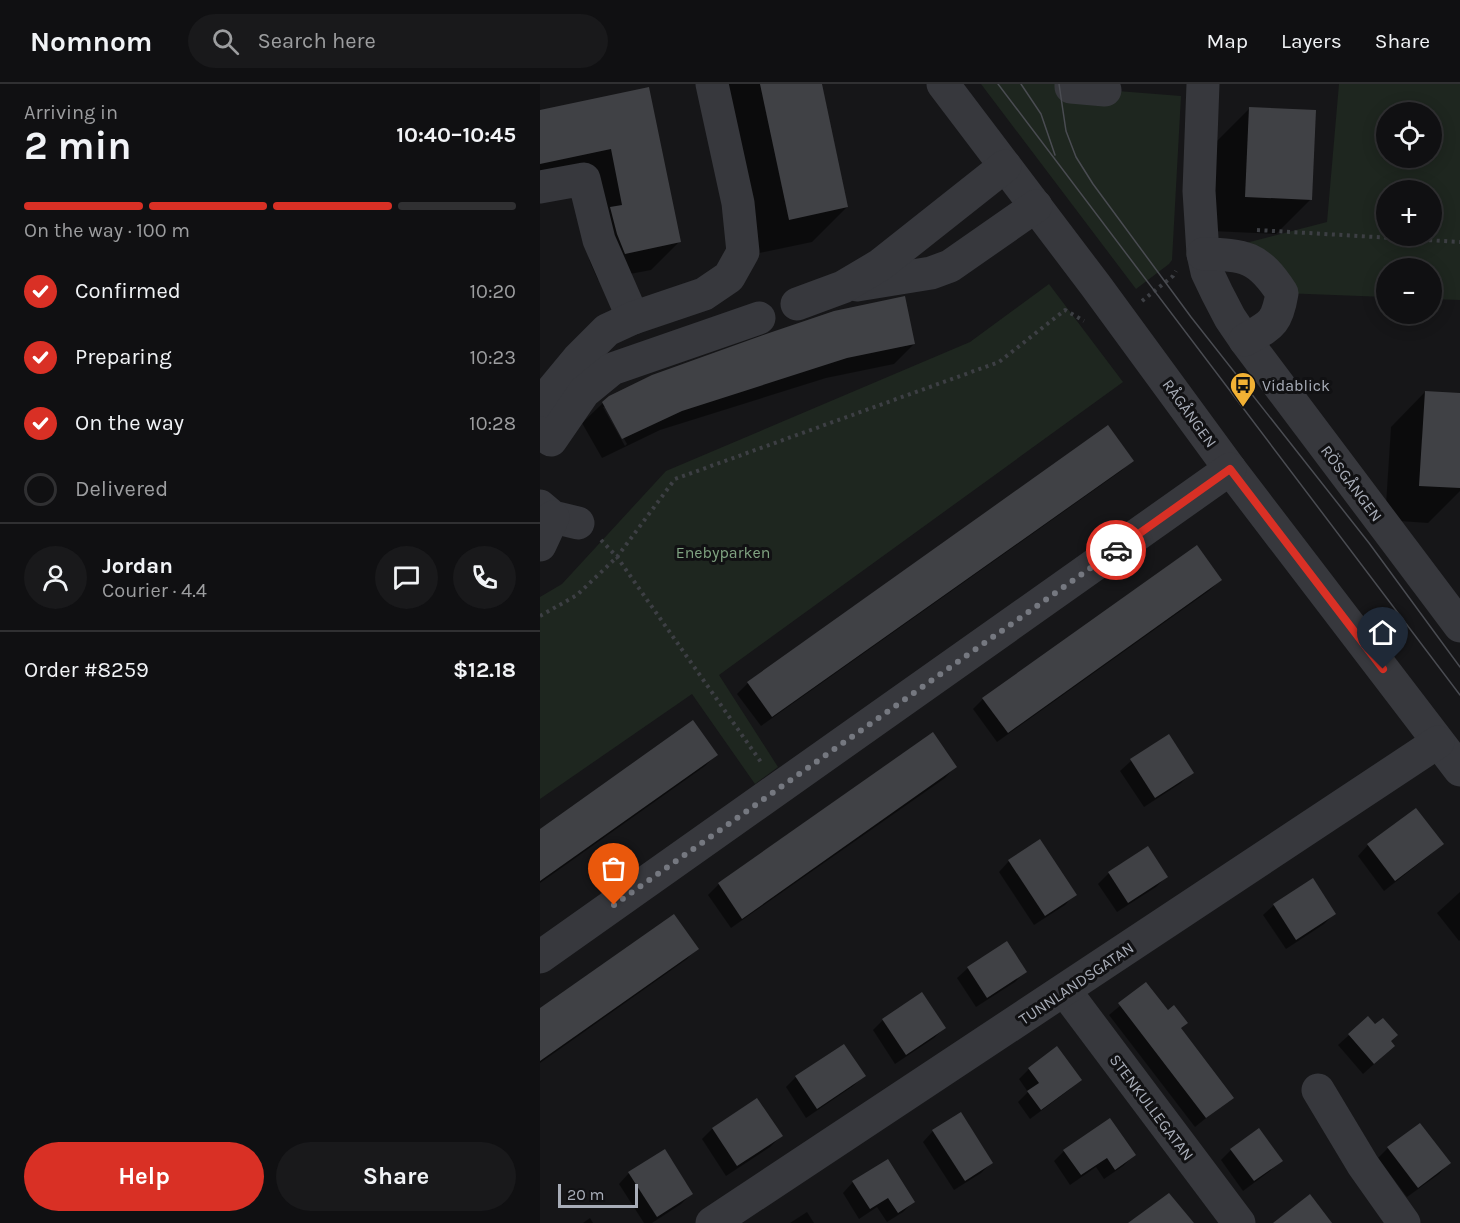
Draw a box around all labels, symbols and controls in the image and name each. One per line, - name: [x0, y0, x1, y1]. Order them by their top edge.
- search box: [188, 14, 608, 68]
- text: Nomnom: [30, 25, 152, 58]
- icon: search: [209, 25, 242, 58]
- text: Search here: [257, 28, 376, 54]
- text: Map: [1206, 29, 1248, 53]
- text: Layers: [1281, 29, 1342, 53]
- text: Share: [1375, 29, 1430, 53]
- text: Arriving in: [24, 101, 118, 124]
- map controls: [1376, 102, 1442, 324]
- button: locate: [1376, 102, 1442, 168]
- text: 10:40–10:45: [396, 122, 516, 148]
- text: 2 min: [24, 123, 132, 169]
- button: +: [1376, 180, 1442, 246]
- text: On the way · 100 m: [24, 219, 190, 242]
- button: −: [1376, 258, 1442, 324]
- icon: check: [24, 275, 57, 308]
- text: Confirmed: [75, 278, 181, 304]
- text: 10:20: [469, 280, 516, 303]
- icon: check: [24, 341, 57, 374]
- text: Preparing: [75, 344, 172, 370]
- text: 10:23: [470, 346, 516, 369]
- bus stop icon: Vidablick: [1228, 370, 1258, 408]
- street label: RÅGÅNGEN: [1158, 375, 1221, 451]
- place label: Vidablick: [1262, 376, 1330, 395]
- icon: check: [24, 407, 57, 440]
- text: On the way: [75, 410, 184, 436]
- text: 10:28: [469, 412, 516, 435]
- street label: RÖSGÅNGEN: [1317, 441, 1386, 525]
- text: Delivered: [75, 476, 168, 502]
- courier: [1086, 520, 1146, 580]
- icon: car: [1100, 534, 1133, 567]
- park label: Enebyparken: [676, 543, 770, 562]
- button: person: [24, 546, 87, 609]
- button: chat: [375, 546, 438, 609]
- button: phone: [453, 546, 516, 609]
- text: Jordan: [102, 553, 173, 579]
- text: Courier · 4.4: [102, 579, 207, 602]
- pin: [1357, 607, 1408, 669]
- icon: home: [1366, 616, 1399, 649]
- text: Order #8259: [24, 657, 149, 683]
- text: $12.18: [453, 657, 516, 683]
- pin: [588, 843, 639, 905]
- icon: bag: [597, 852, 630, 885]
- street label: TUNNLANDSGATAN: [1015, 938, 1137, 1029]
- street label: STENKULLEGATAN: [1105, 1050, 1198, 1164]
- button: Help: [24, 1142, 264, 1211]
- button: Share: [276, 1142, 516, 1211]
- scale bar: [558, 1181, 638, 1208]
- text: 20 m: [567, 1185, 605, 1204]

